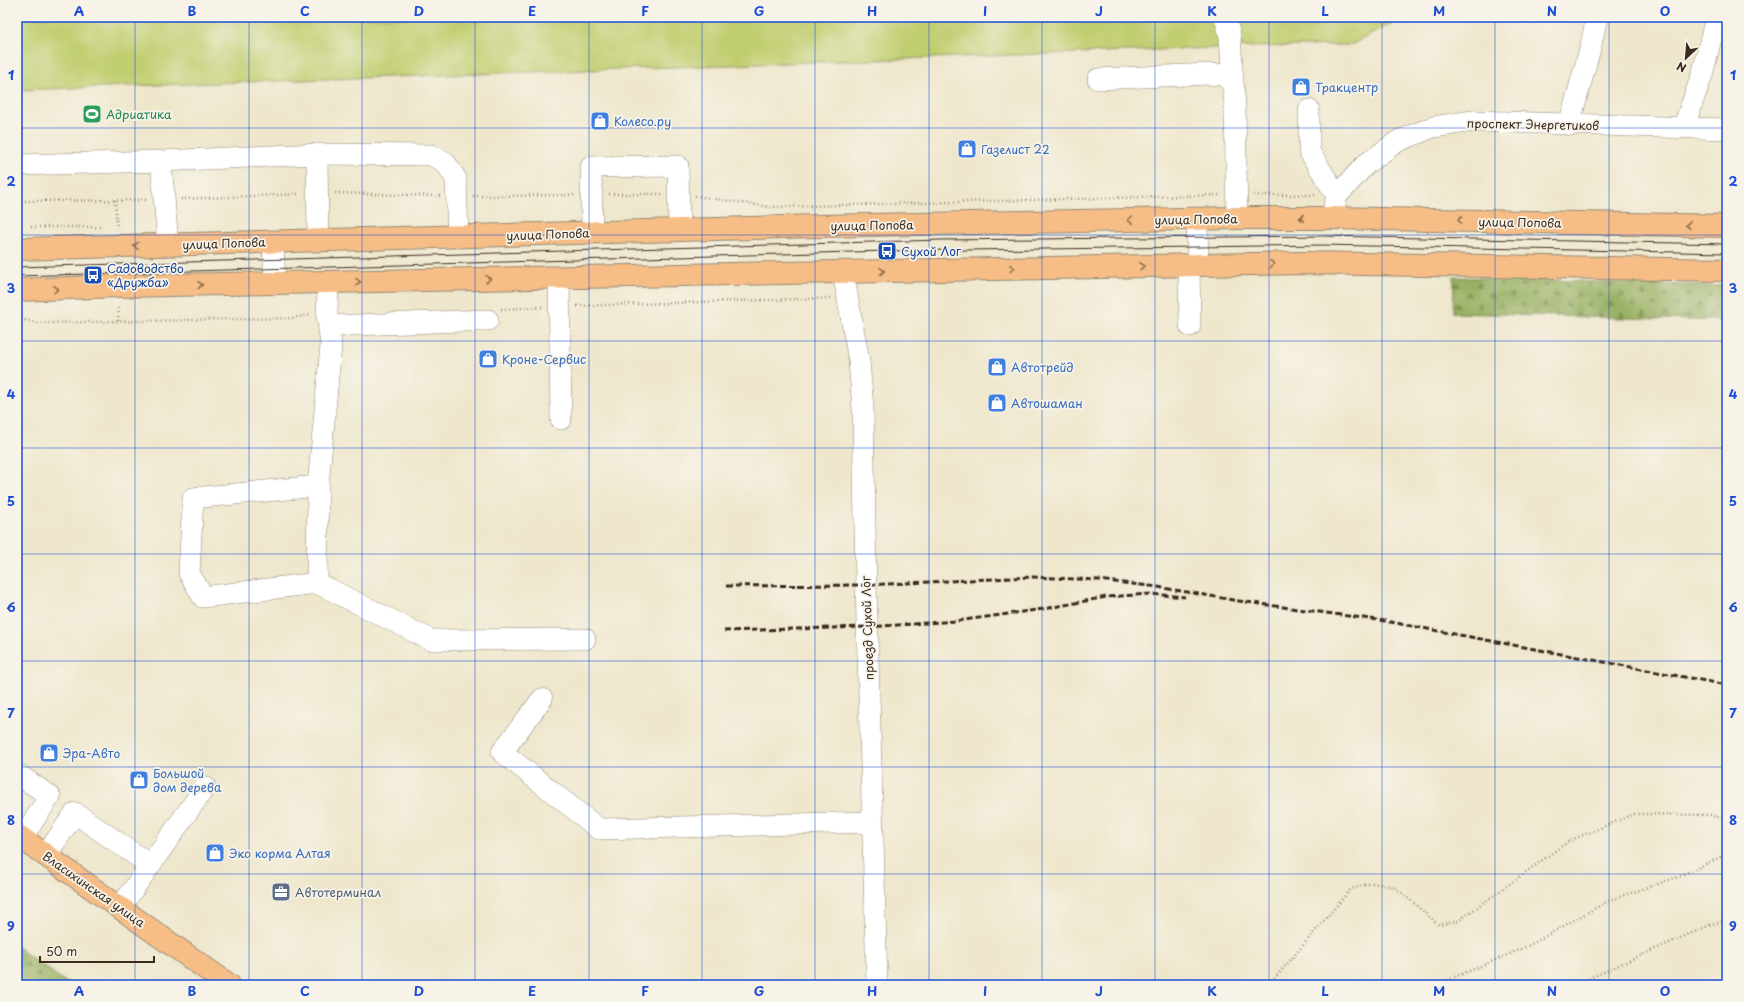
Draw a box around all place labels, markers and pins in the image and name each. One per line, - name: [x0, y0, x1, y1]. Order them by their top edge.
- shop icon: Тракцентр: [1290, 76, 1312, 98]
- place label: Тракцентр: [1315, 78, 1378, 96]
- sports icon: Адриатика: [81, 103, 103, 125]
- place label: Адриатика: [106, 105, 172, 123]
- shop icon: Колесо.ру: [589, 110, 611, 132]
- place label: Колесо.ру: [614, 112, 671, 130]
- shop icon: Газелист 22: [956, 138, 978, 160]
- place label: Газелист 22: [981, 140, 1050, 158]
- bus stop icon: Сухой Лог: [876, 240, 898, 262]
- place label: Сухой Лог: [901, 242, 962, 260]
- place label: Садоводство «Дружба»: [107, 259, 184, 291]
- bus stop icon: Садоводство «Дружба»: [82, 264, 104, 286]
- shop icon: Кроне-Сервис: [477, 348, 499, 370]
- place label: Кроне-Сервис: [502, 350, 586, 368]
- shop icon: Автотрейд: [986, 356, 1008, 378]
- place label: Автотрейд: [1011, 358, 1074, 376]
- shop icon: Автошаман: [986, 392, 1008, 414]
- place label: Автошаман: [1011, 394, 1083, 412]
- shop icon: Эра-Авто: [38, 742, 60, 764]
- place label: Эра-Авто: [62, 744, 120, 762]
- place label: Большой дом дерева: [153, 764, 222, 796]
- shop icon: Большой дом дерева: [128, 769, 150, 791]
- shop icon: Эко корма Алтая: [204, 842, 226, 864]
- place label: Эко корма Алтая: [229, 844, 331, 862]
- office icon: Автотерминал: [270, 881, 292, 903]
- place label: Автотерминал: [295, 883, 381, 901]

